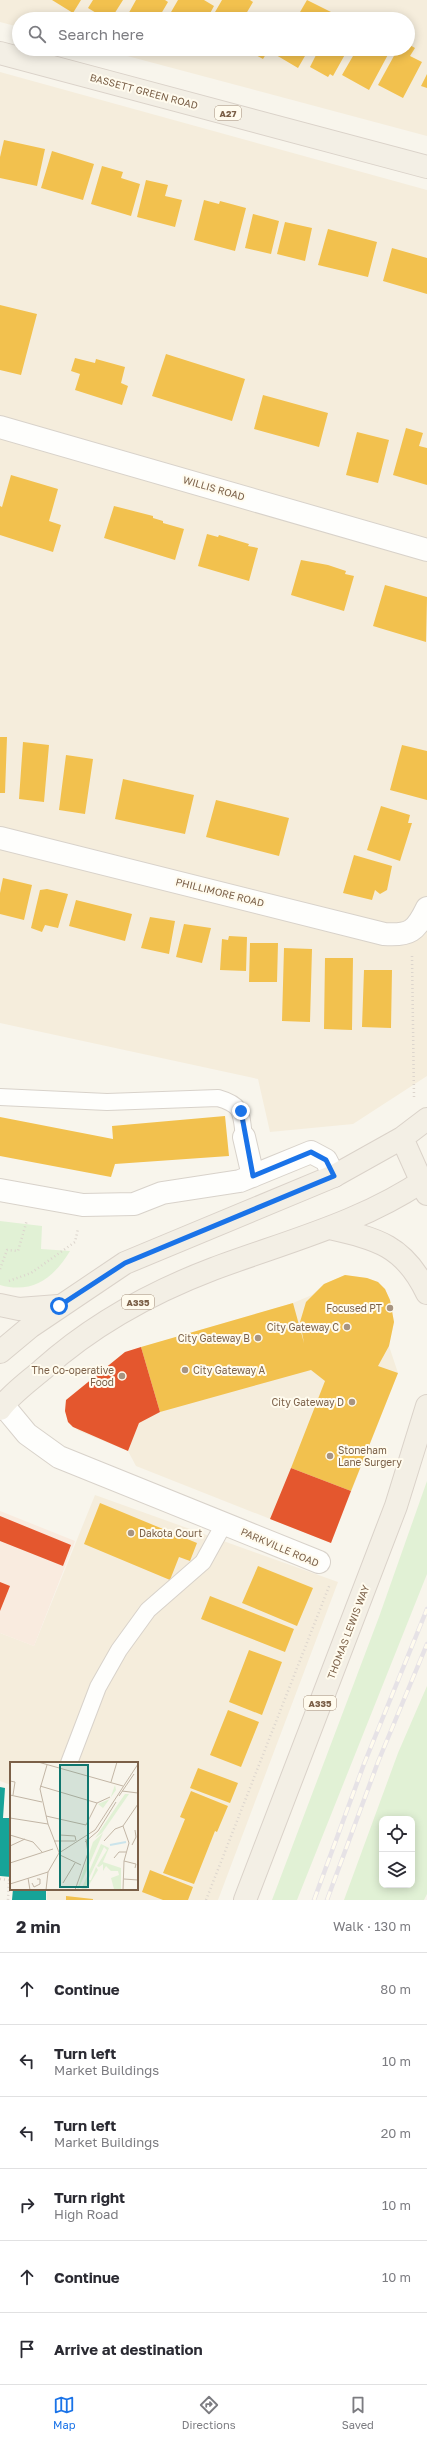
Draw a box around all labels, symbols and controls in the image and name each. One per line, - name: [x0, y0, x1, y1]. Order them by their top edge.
- search box: [12, 12, 415, 56]
- icon: search: [26, 23, 48, 45]
- text: Search here: [58, 25, 144, 43]
- street label: BASSETT GREEN ROAD: [89, 71, 199, 111]
- road number: A27: [215, 106, 241, 120]
- street label: WILLIS ROAD: [182, 473, 246, 503]
- street label: PHILLIMORE ROAD: [174, 875, 266, 909]
- route end: [232, 1102, 250, 1120]
- road number: A335: [122, 1295, 154, 1309]
- route start: [50, 1297, 68, 1315]
- place label: Focused PT: [326, 1302, 382, 1314]
- marker: Focused PT: [385, 1303, 395, 1313]
- place label: City Gateway C: [267, 1321, 339, 1333]
- marker: City Gateway C: [342, 1322, 352, 1332]
- place label: City Gateway B: [178, 1332, 250, 1344]
- marker: City Gateway B: [253, 1333, 263, 1343]
- place label: The Co-operative Food: [32, 1364, 114, 1388]
- place label: City Gateway A: [193, 1364, 266, 1376]
- marker: City Gateway A: [180, 1365, 190, 1375]
- marker: The Co-operative Food: [117, 1371, 127, 1381]
- place label: City Gateway D: [271, 1396, 344, 1408]
- marker: City Gateway D: [347, 1397, 357, 1407]
- place label: Stoneham Lane Surgery: [338, 1444, 402, 1468]
- marker: Stoneham Lane Surgery: [325, 1451, 335, 1461]
- street label: PARKVILLE ROAD: [239, 1525, 321, 1569]
- place label: Dakota Court: [139, 1527, 202, 1539]
- marker: Dakota Court: [126, 1528, 136, 1538]
- street label: THOMAS LEWIS WAY: [325, 1583, 372, 1681]
- road number: A335: [304, 1696, 336, 1710]
- inset map: [10, 1762, 138, 1890]
- map controls: [379, 1816, 415, 1888]
- button: locate: [379, 1816, 415, 1852]
- button: layers: [379, 1852, 415, 1888]
- text: 2 min: [16, 1916, 60, 1937]
- text: Walk · 130 m: [333, 1918, 411, 1934]
- icon: ahead: [16, 1978, 38, 2000]
- text: Continue: [54, 1980, 120, 1998]
- text: 80 m: [380, 1981, 411, 1997]
- text: Turn left: [54, 2044, 116, 2062]
- icon: left: [16, 2050, 38, 2072]
- text: 10 m: [382, 2053, 411, 2069]
- text: Market Buildings: [54, 2062, 159, 2078]
- text: Turn left: [54, 2116, 116, 2134]
- icon: left: [16, 2122, 38, 2144]
- text: 20 m: [381, 2125, 411, 2141]
- text: Market Buildings: [54, 2134, 159, 2150]
- text: Turn right: [54, 2188, 125, 2206]
- icon: right: [16, 2194, 38, 2216]
- text: 10 m: [382, 2197, 411, 2213]
- text: High Road: [54, 2206, 118, 2222]
- icon: ahead: [16, 2266, 38, 2288]
- text: Continue: [54, 2268, 120, 2286]
- text: 10 m: [382, 2269, 411, 2285]
- icon: arrive: [16, 2338, 38, 2360]
- text: Arrive at destination: [54, 2340, 203, 2358]
- tab: Map: [53, 2394, 76, 2431]
- tab: Directions: [182, 2394, 236, 2431]
- tab: Saved: [342, 2394, 374, 2431]

